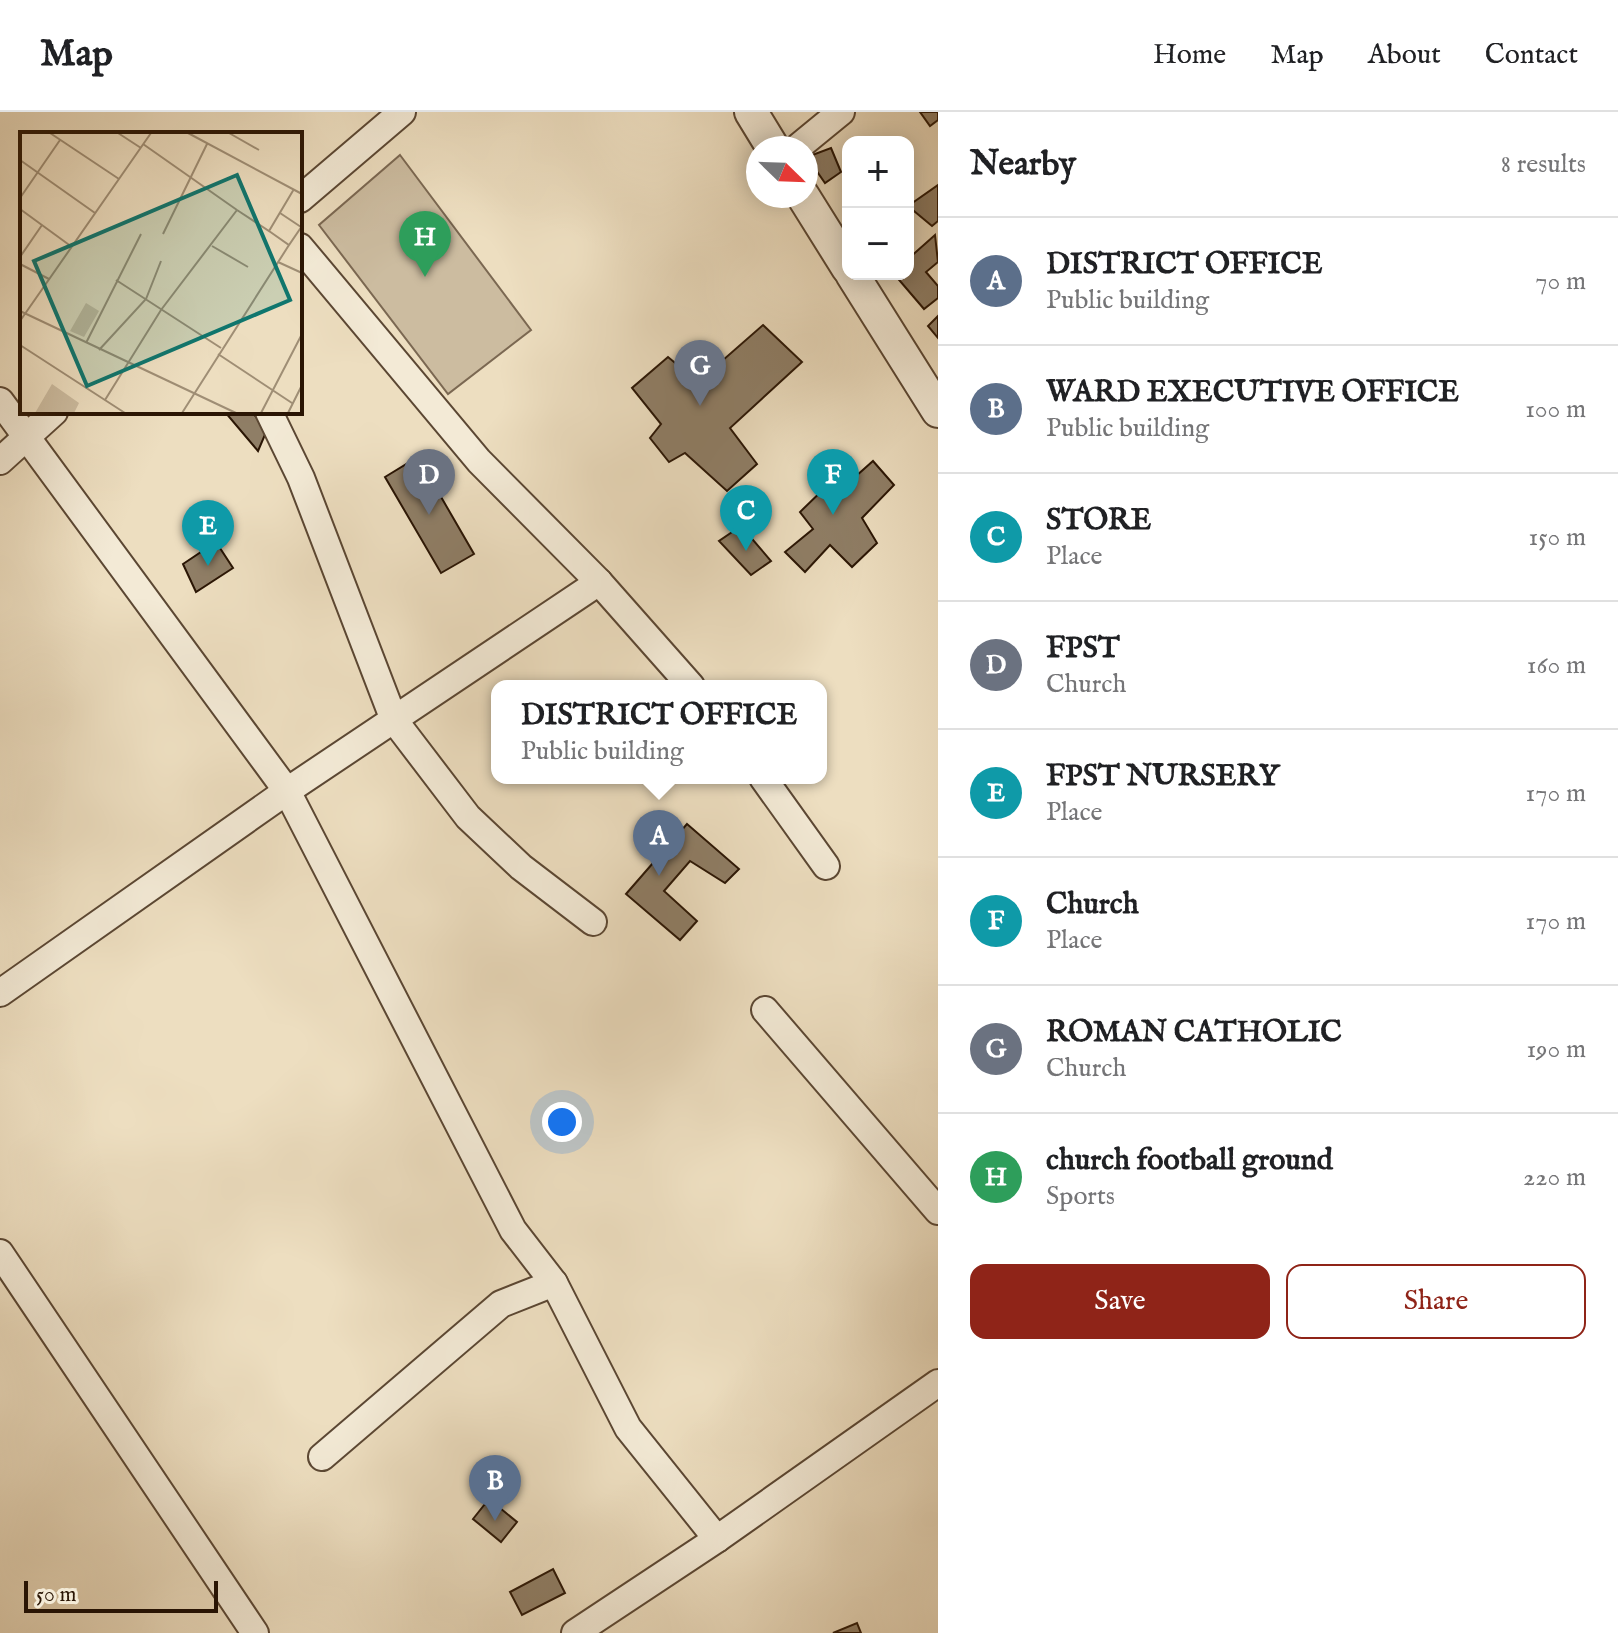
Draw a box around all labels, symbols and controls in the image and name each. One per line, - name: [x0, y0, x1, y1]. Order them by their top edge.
- text: Map: [40, 31, 113, 79]
- text: Home: [1153, 38, 1226, 73]
- text: Map: [1270, 38, 1324, 73]
- text: About: [1368, 38, 1441, 73]
- text: Contact: [1485, 38, 1578, 73]
- inset map: [20, 132, 302, 414]
- north arrow: [746, 136, 818, 208]
- map controls: [842, 136, 914, 280]
- button: +: [842, 136, 914, 208]
- text: Nearby: [970, 143, 1076, 186]
- text: 8 results: [1501, 148, 1586, 181]
- button: −: [842, 208, 914, 280]
- pin: H: [399, 211, 451, 277]
- text: DISTRICT OFFICE: [1046, 246, 1322, 284]
- text: A: [987, 265, 1005, 298]
- text: 70 m: [1535, 265, 1586, 298]
- text: Public building: [1046, 284, 1209, 317]
- pin: G: [674, 340, 726, 406]
- text: WARD EXECUTIVE OFFICE: [1046, 374, 1459, 412]
- text: B: [987, 393, 1005, 426]
- text: 100 m: [1525, 393, 1586, 426]
- text: Public building: [1046, 412, 1209, 445]
- pin: D: [403, 449, 455, 515]
- pin: F: [807, 449, 859, 515]
- pin: C: [720, 485, 772, 551]
- pin: E: [182, 500, 234, 566]
- text: STORE: [1046, 502, 1151, 540]
- text: C: [987, 521, 1005, 554]
- text: 150 m: [1528, 521, 1586, 554]
- text: Place: [1046, 540, 1102, 573]
- text: FPST: [1046, 630, 1120, 668]
- text: D: [986, 649, 1006, 682]
- text: 160 m: [1527, 649, 1586, 682]
- text: Church: [1046, 668, 1126, 701]
- popup: [491, 680, 827, 784]
- text: DISTRICT OFFICE: [521, 697, 797, 735]
- text: Public building: [521, 735, 684, 768]
- text: FPST NURSERY: [1046, 758, 1279, 796]
- text: E: [987, 777, 1005, 810]
- text: 170 m: [1526, 777, 1586, 810]
- text: Place: [1046, 796, 1102, 829]
- pin: A: [633, 810, 685, 876]
- text: Church: [1046, 886, 1139, 924]
- text: F: [988, 905, 1004, 938]
- text: 170 m: [1526, 905, 1586, 938]
- text: Place: [1046, 924, 1102, 957]
- text: ROMAN CATHOLIC: [1046, 1014, 1342, 1052]
- text: G: [986, 1033, 1006, 1066]
- text: 190 m: [1526, 1033, 1586, 1066]
- text: Church: [1046, 1052, 1126, 1085]
- your location: [542, 1102, 582, 1142]
- text: church football ground: [1046, 1142, 1333, 1180]
- text: H: [985, 1161, 1007, 1194]
- text: 220 m: [1523, 1161, 1586, 1194]
- text: Sports: [1046, 1180, 1115, 1213]
- button: Save: [970, 1264, 1270, 1339]
- button: Share: [1286, 1264, 1586, 1339]
- pin: B: [469, 1455, 521, 1521]
- scale bar: [24, 1577, 218, 1613]
- text: 50 m: [36, 1581, 77, 1609]

